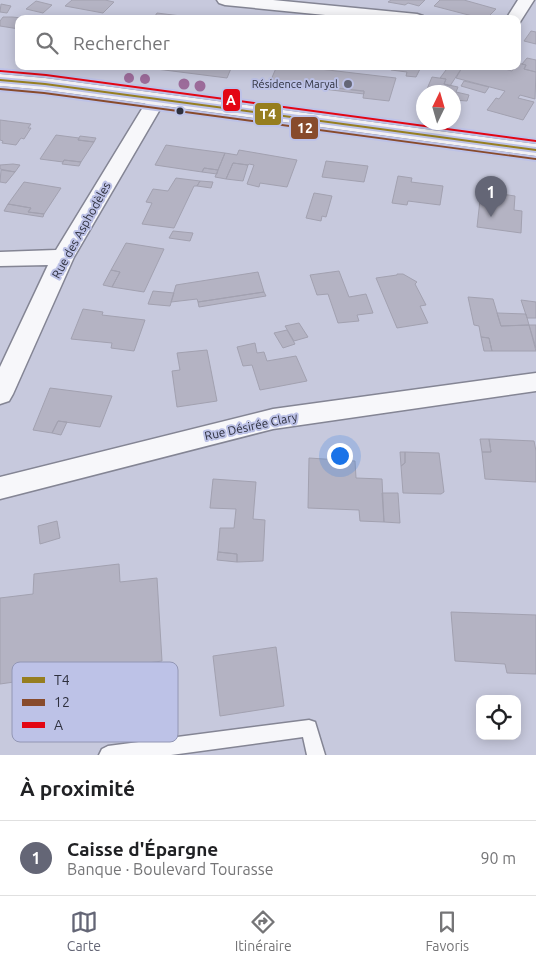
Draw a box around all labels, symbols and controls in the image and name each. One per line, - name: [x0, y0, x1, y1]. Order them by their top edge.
- search box: [15, 15, 521, 70]
- icon: search: [33, 29, 61, 57]
- text: Rechercher: [73, 32, 170, 54]
- place label: Résidence Maryal: [252, 78, 338, 90]
- marker: Résidence Maryal: [342, 78, 354, 90]
- north arrow: [416, 85, 461, 130]
- line badge: A: [222, 88, 241, 112]
- text: A: [226, 92, 236, 108]
- line badge: T4: [254, 102, 282, 126]
- unlabelled marker: [175, 106, 185, 116]
- text: T4: [260, 106, 276, 122]
- line badge: 12: [290, 116, 319, 140]
- text: 12: [297, 120, 313, 136]
- pin: 1: [475, 176, 507, 217]
- street label: Rue des Asphodèles: [49, 180, 113, 280]
- street label: Rue Désirée Clary: [203, 410, 299, 442]
- your location: [327, 443, 353, 469]
- legend: [12, 662, 178, 742]
- text: T4: [54, 672, 70, 688]
- text: 12: [54, 694, 70, 710]
- map controls: [476, 695, 521, 740]
- button: locate: [476, 695, 521, 740]
- text: A: [54, 717, 63, 733]
- text: À proximité: [20, 776, 135, 800]
- text: Caisse d'Épargne: [67, 838, 218, 860]
- text: 1: [31, 849, 41, 867]
- text: 90 m: [480, 849, 516, 867]
- text: Banque · Boulevard Tourasse: [67, 860, 274, 878]
- tab: Carte: [67, 908, 101, 954]
- tab: Itinéraire: [235, 908, 292, 954]
- tab: Favoris: [425, 908, 469, 954]

